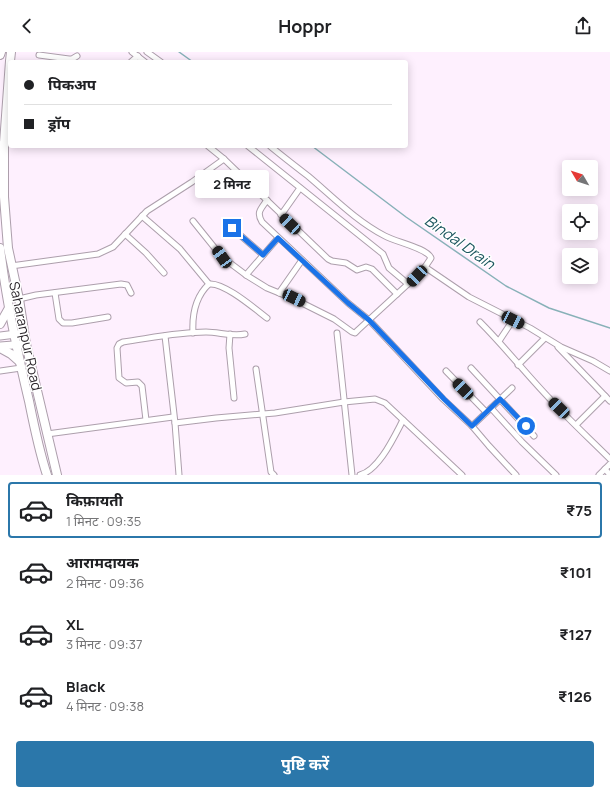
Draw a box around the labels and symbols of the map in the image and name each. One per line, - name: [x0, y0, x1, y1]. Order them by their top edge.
- north arrow: [562, 160, 598, 196]
- callout: 2 मिनट: [195, 170, 269, 198]
- water label: Bindal Drain: [421, 210, 500, 275]
- car: [277, 211, 303, 237]
- route end: [223, 219, 241, 237]
- car: [210, 244, 234, 270]
- car: [404, 263, 430, 289]
- street label: Saharanpur Road: [5, 280, 47, 392]
- car: [281, 287, 307, 309]
- car: [500, 309, 526, 331]
- car: [450, 376, 476, 402]
- car: [546, 395, 572, 421]
- route start: [517, 417, 535, 435]

